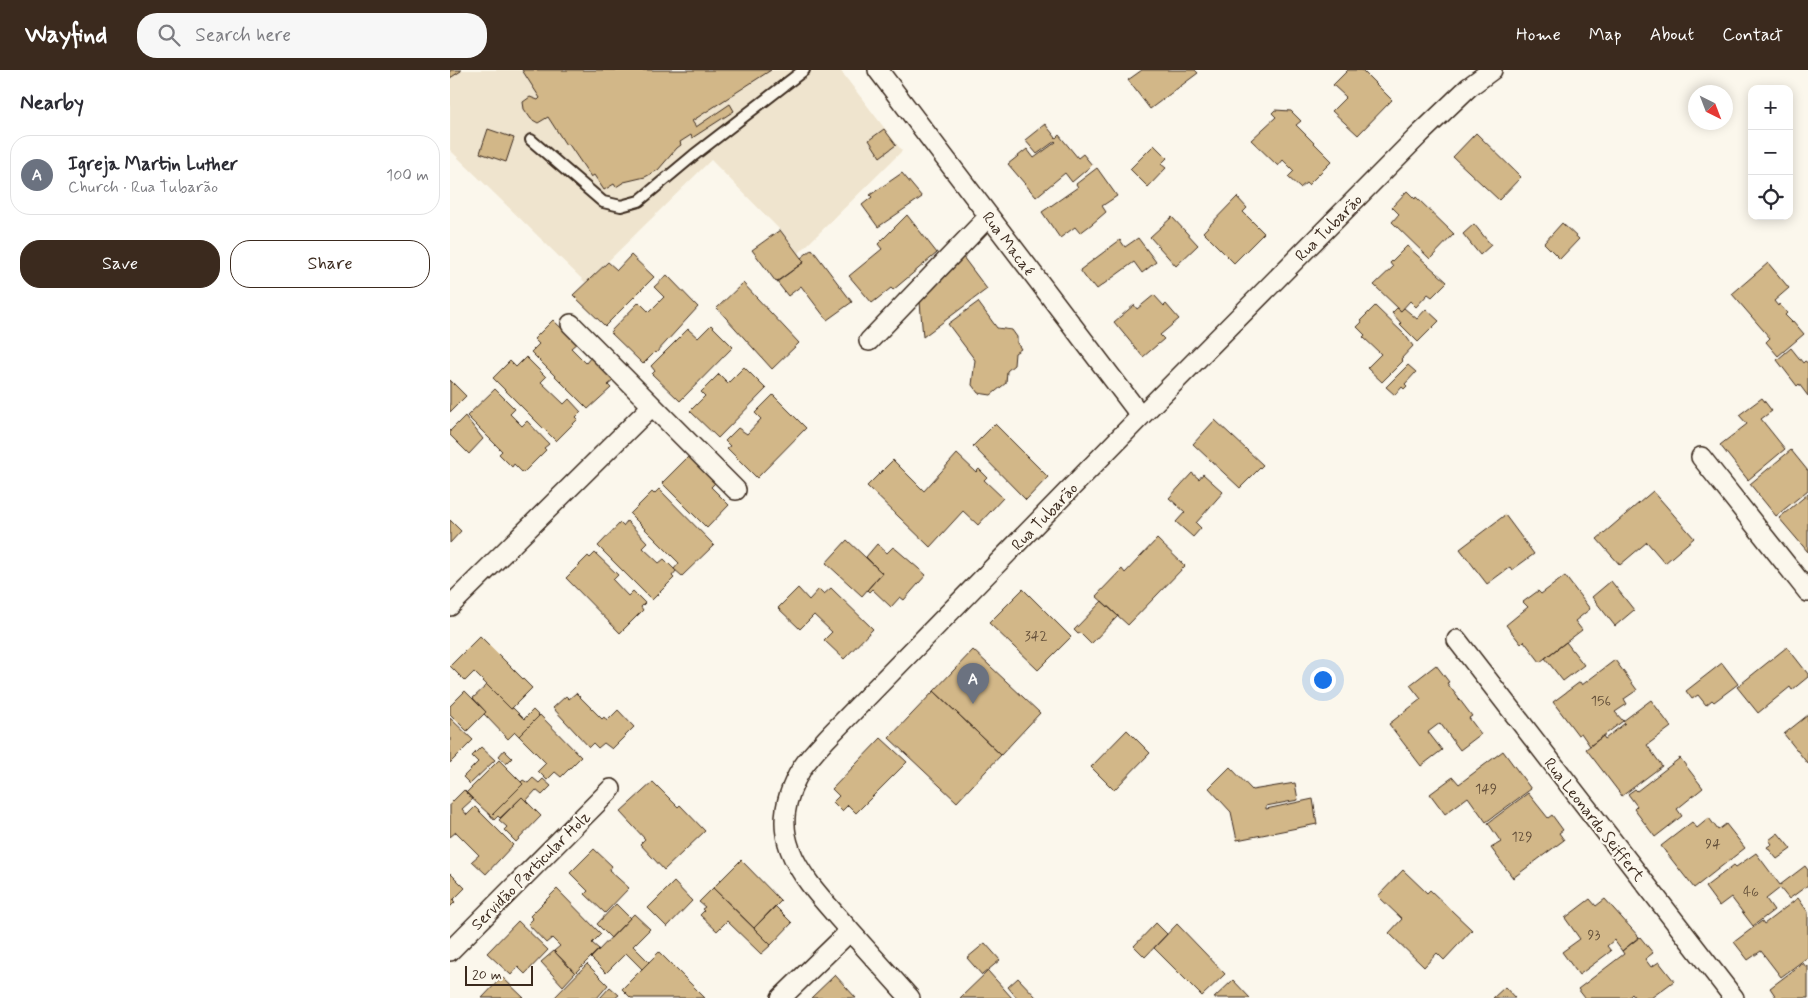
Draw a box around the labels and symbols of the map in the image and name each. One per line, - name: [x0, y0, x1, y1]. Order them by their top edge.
- north arrow: [1688, 85, 1733, 130]
- street label: Rua Tubarão: [1291, 190, 1367, 266]
- street label: Rua Macaé: [977, 208, 1039, 280]
- street label: Rua Tubarão: [1007, 478, 1083, 556]
- house number: 342: [1024, 627, 1048, 645]
- pin: A: [957, 663, 989, 704]
- your location: [1310, 667, 1336, 693]
- house number: 156: [1591, 692, 1611, 710]
- street label: Rua Leonardo Seiffert: [1539, 754, 1649, 887]
- house number: 149: [1475, 780, 1497, 798]
- street label: Servidão Particular Holz: [467, 807, 595, 935]
- house number: 129: [1511, 828, 1533, 846]
- house number: 94: [1705, 835, 1721, 853]
- house number: 46: [1743, 883, 1759, 901]
- house number: 93: [1588, 926, 1600, 944]
- scale bar: [465, 963, 532, 986]

